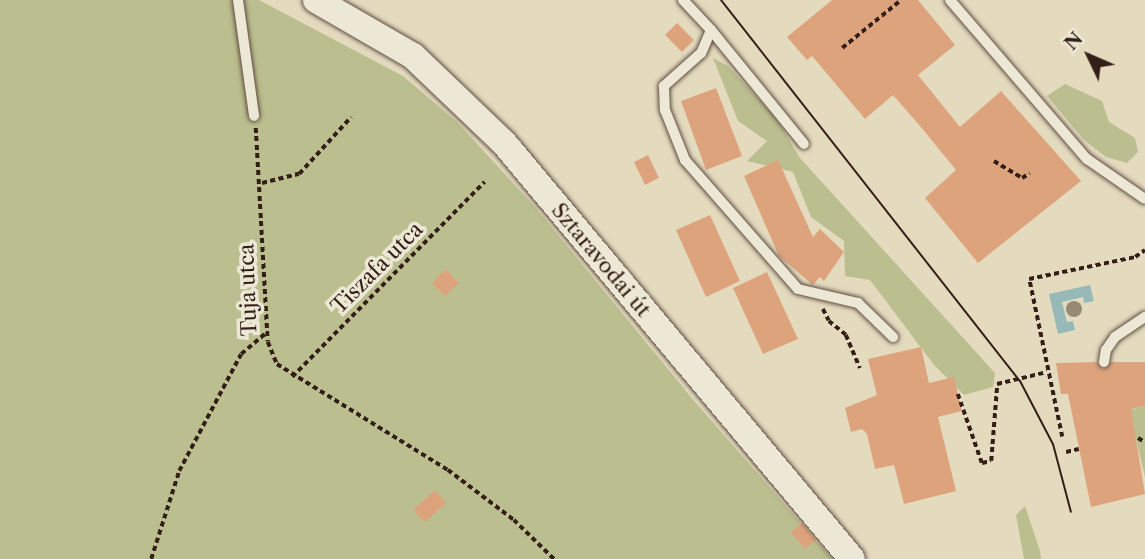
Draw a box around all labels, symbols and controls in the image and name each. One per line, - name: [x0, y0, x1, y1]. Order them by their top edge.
- north arrow: [1054, 21, 1124, 91]
- text: N: [1060, 27, 1088, 55]
- street label: Sztaravodai út: [546, 198, 656, 322]
- street label: Tiszafa utca: [326, 217, 428, 319]
- street label: Tuja utca: [234, 243, 262, 337]

